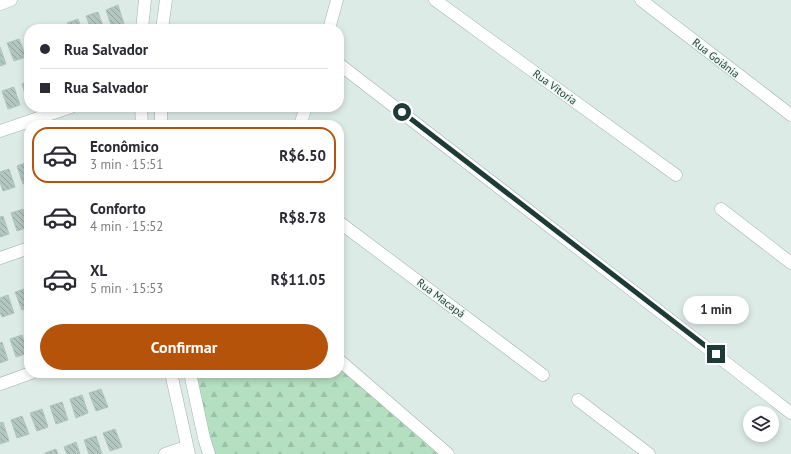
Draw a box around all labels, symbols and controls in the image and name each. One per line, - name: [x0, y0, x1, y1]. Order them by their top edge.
- street label: Rua Goiânia: [690, 35, 742, 81]
- text: Rua Salvador: [64, 40, 148, 59]
- street label: Rua Vitoria: [530, 66, 580, 108]
- text: Rua Salvador: [64, 78, 148, 97]
- route start: [393, 103, 411, 121]
- icon: car: [42, 137, 78, 173]
- text: Econômico: [90, 137, 159, 156]
- text: R$6.50: [279, 146, 326, 165]
- text: 3 min · 15:51: [90, 156, 163, 173]
- icon: car: [42, 199, 78, 235]
- text: Conforto: [90, 199, 146, 218]
- text: R$8.78: [279, 208, 326, 227]
- text: 4 min · 15:52: [90, 218, 163, 235]
- icon: car: [42, 261, 78, 297]
- text: XL: [90, 261, 107, 280]
- text: R$11.05: [271, 270, 326, 289]
- street label: Rua Macapá: [414, 275, 468, 321]
- text: 5 min · 15:53: [90, 280, 163, 297]
- callout: 1 min: [683, 296, 749, 324]
- text: 1 min: [700, 301, 732, 318]
- button: Confirmar: [40, 324, 328, 370]
- route end: [707, 345, 725, 363]
- map controls: [743, 406, 779, 442]
- button: layers: [743, 406, 779, 442]

